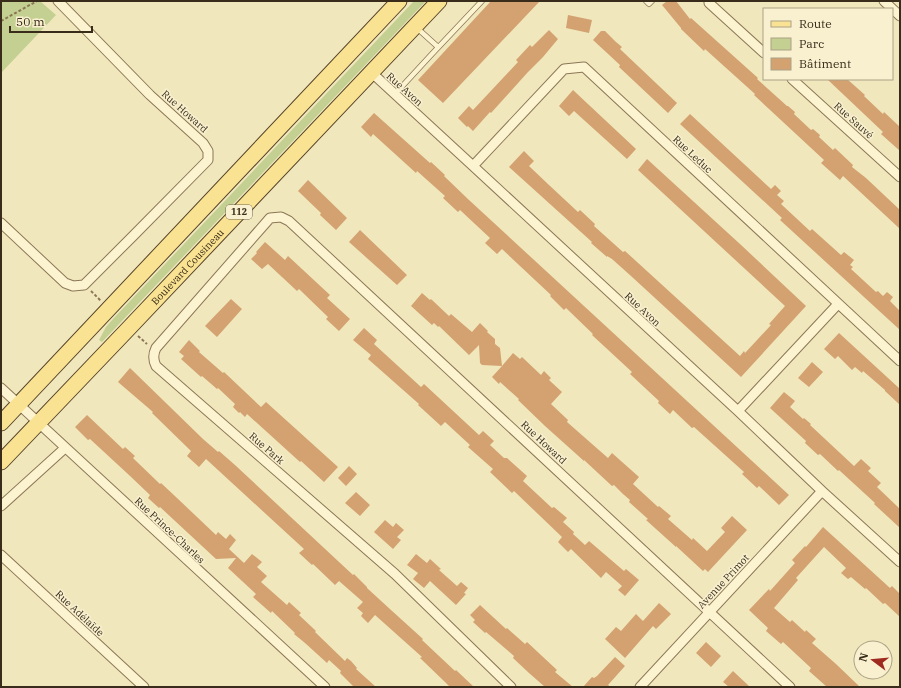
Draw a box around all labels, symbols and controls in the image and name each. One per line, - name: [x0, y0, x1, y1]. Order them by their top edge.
- scale bar: [10, 8, 92, 34]
- legend: [763, 8, 893, 80]
- text: 50 m: [16, 14, 45, 29]
- text: Route: [799, 16, 832, 31]
- text: Parc: [799, 36, 824, 51]
- text: Bâtiment: [799, 56, 851, 71]
- street label: Rue Avon: [384, 70, 426, 109]
- street label: Rue Howard: [159, 87, 210, 135]
- street label: Rue Sauvé: [831, 99, 876, 141]
- street label: Rue Leduc: [670, 133, 715, 176]
- road number: 112: [226, 205, 252, 219]
- street label: Boulevard Cousineau: [148, 226, 227, 308]
- street label: Rue Avon: [622, 289, 664, 330]
- street label: Rue Howard: [518, 418, 569, 467]
- street label: Rue Park: [246, 430, 287, 467]
- street label: Rue Prince-Charles: [132, 495, 208, 566]
- street label: Avenue Primot: [695, 551, 752, 611]
- street label: Rue Adélaïde: [53, 588, 107, 639]
- north arrow: [853, 640, 893, 680]
- text: N: [855, 651, 871, 663]

